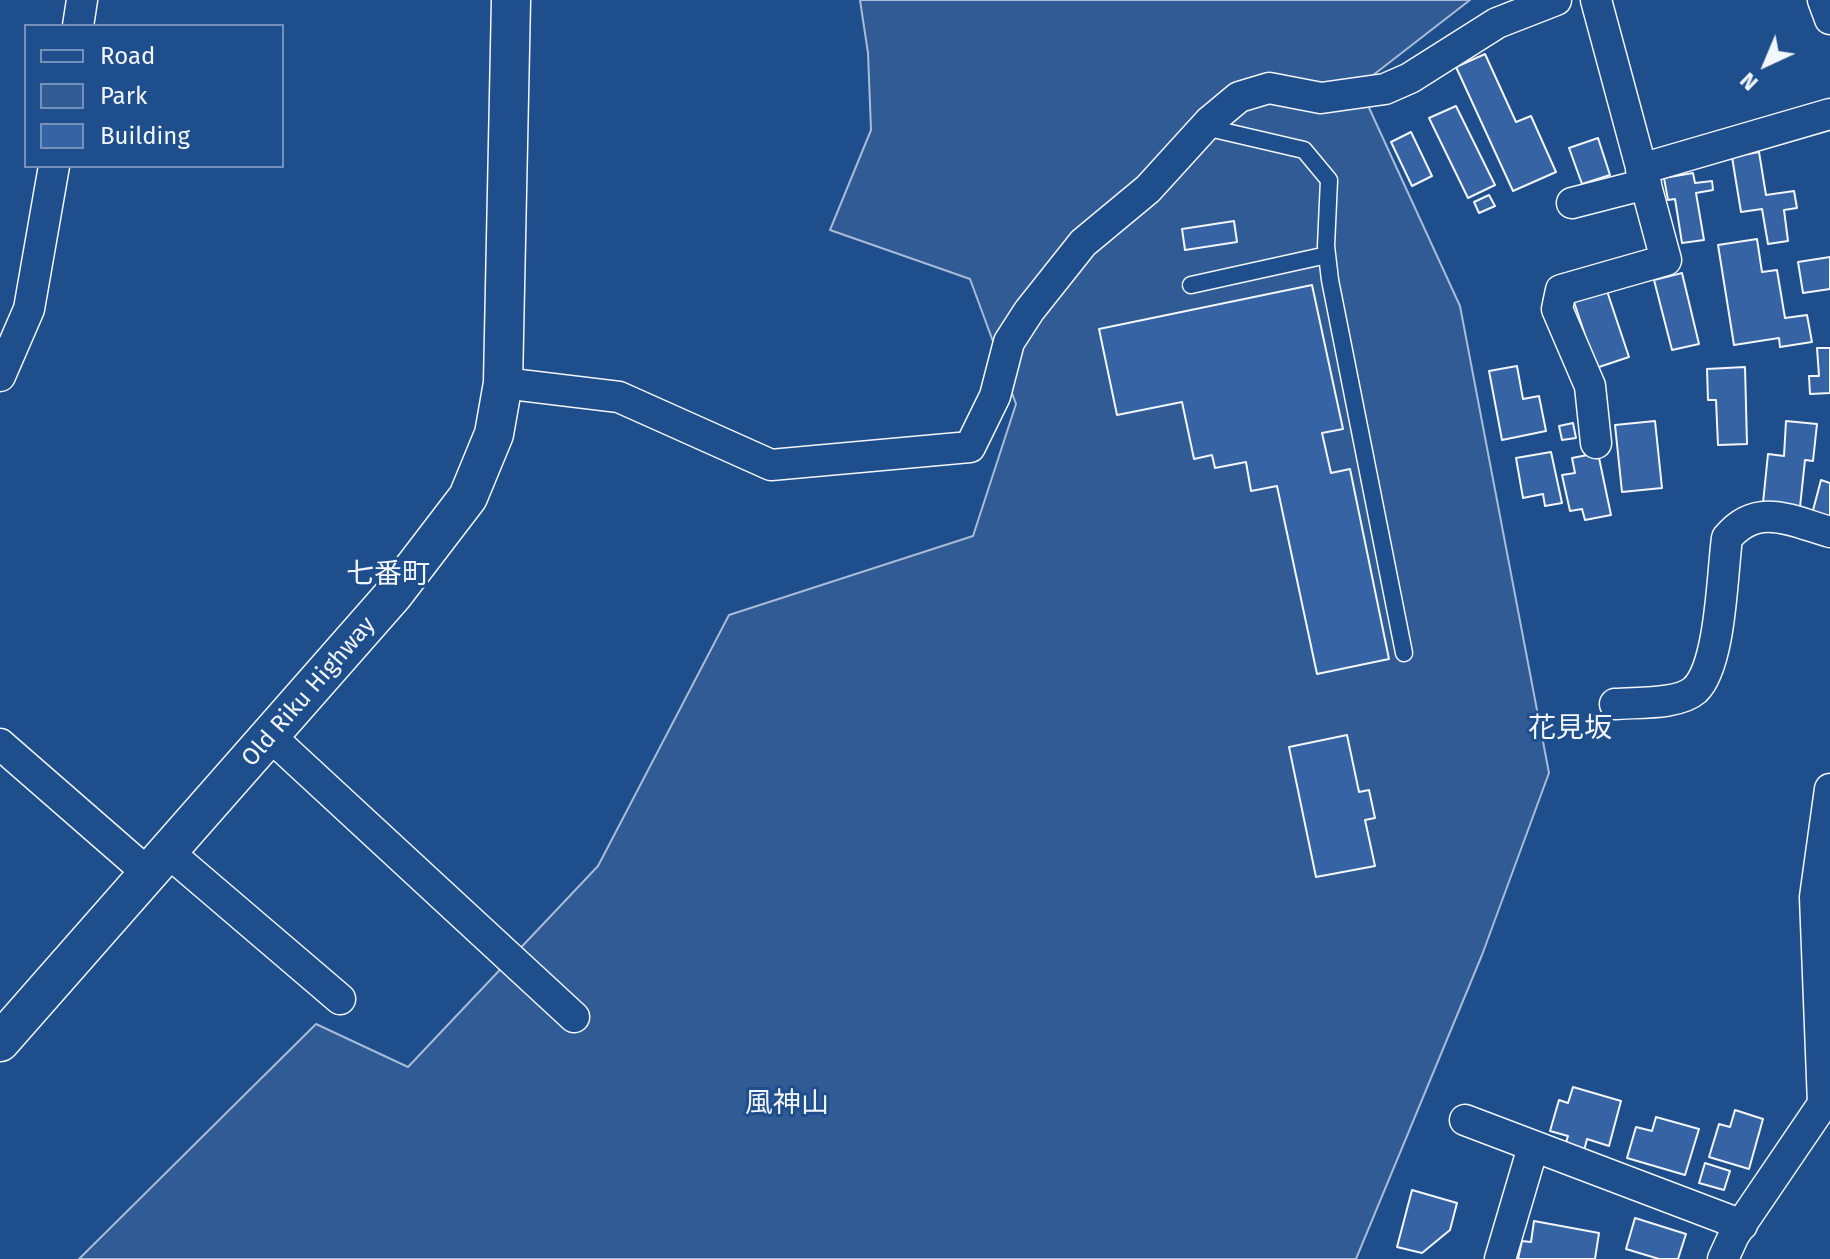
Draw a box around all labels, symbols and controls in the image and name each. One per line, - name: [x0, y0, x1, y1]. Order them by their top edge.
- legend: [24, 24, 284, 168]
- north arrow: [1726, 24, 1806, 104]
- text: Road: [100, 42, 155, 70]
- text: N: [1734, 67, 1764, 96]
- text: Park: [100, 82, 147, 110]
- text: Building: [100, 122, 190, 150]
- district label: 七番町: [346, 558, 430, 592]
- street label: Old Riku Highway: [236, 611, 382, 773]
- district label: 花見坂: [1528, 712, 1612, 746]
- district label: 風神山: [745, 1087, 829, 1121]

